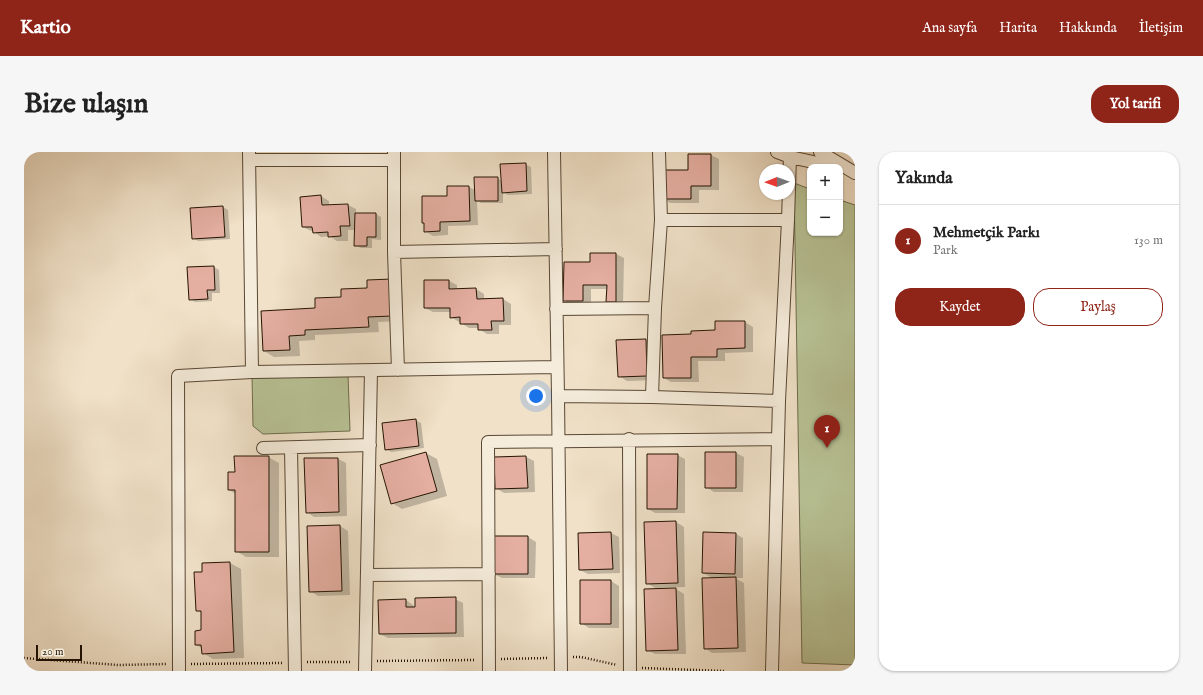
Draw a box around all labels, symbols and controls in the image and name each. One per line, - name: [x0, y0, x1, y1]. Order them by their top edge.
- text: Kartio: [20, 16, 71, 40]
- text: Ana sayfa: [922, 19, 977, 37]
- text: Harita: [999, 19, 1037, 37]
- text: Hakkında: [1059, 19, 1117, 37]
- text: İletişim: [1139, 19, 1183, 37]
- button: Yol tarifi: [1091, 85, 1179, 123]
- text: Bize ulaşın: [24, 87, 148, 122]
- north arrow: [759, 164, 795, 200]
- map controls: [807, 164, 843, 236]
- button: +: [807, 164, 843, 200]
- text: Yakında: [895, 168, 953, 189]
- button: −: [807, 200, 843, 236]
- text: Mehmetçik Parkı: [933, 223, 1040, 242]
- text: 1: [906, 232, 910, 249]
- text: 130 m: [1134, 232, 1163, 249]
- text: Park: [933, 242, 958, 259]
- button: Kaydet: [895, 288, 1025, 326]
- button: Paylaş: [1033, 288, 1163, 326]
- your location: [526, 386, 546, 406]
- pin: 1: [814, 415, 840, 448]
- scale bar: [36, 643, 82, 662]
- text: 20 m: [42, 645, 63, 659]

